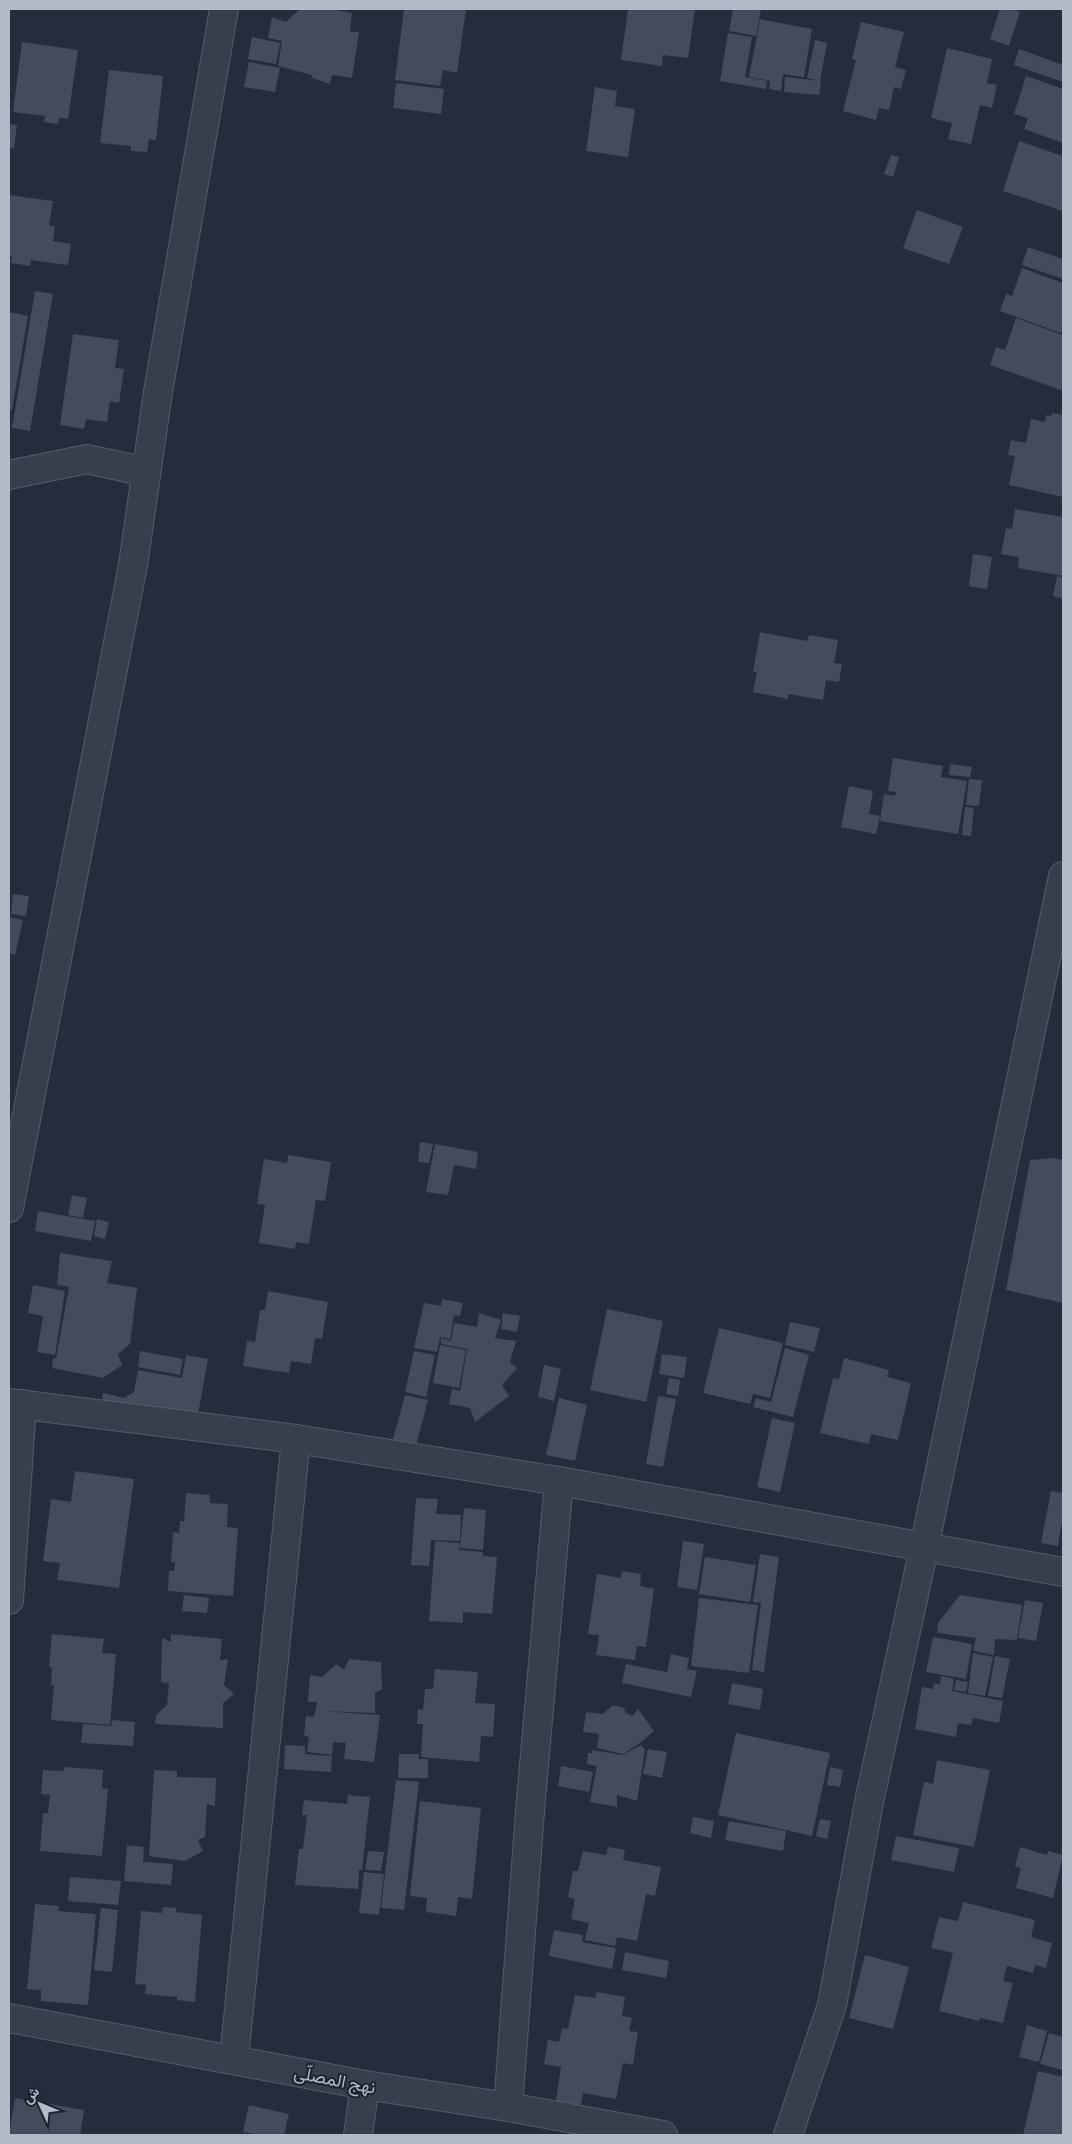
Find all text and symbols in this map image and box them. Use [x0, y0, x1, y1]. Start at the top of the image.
street label: نهج المصلّى [292, 2059, 378, 2100]
north arrow [15, 2079, 65, 2129]
text: ش [18, 2082, 43, 2107]

